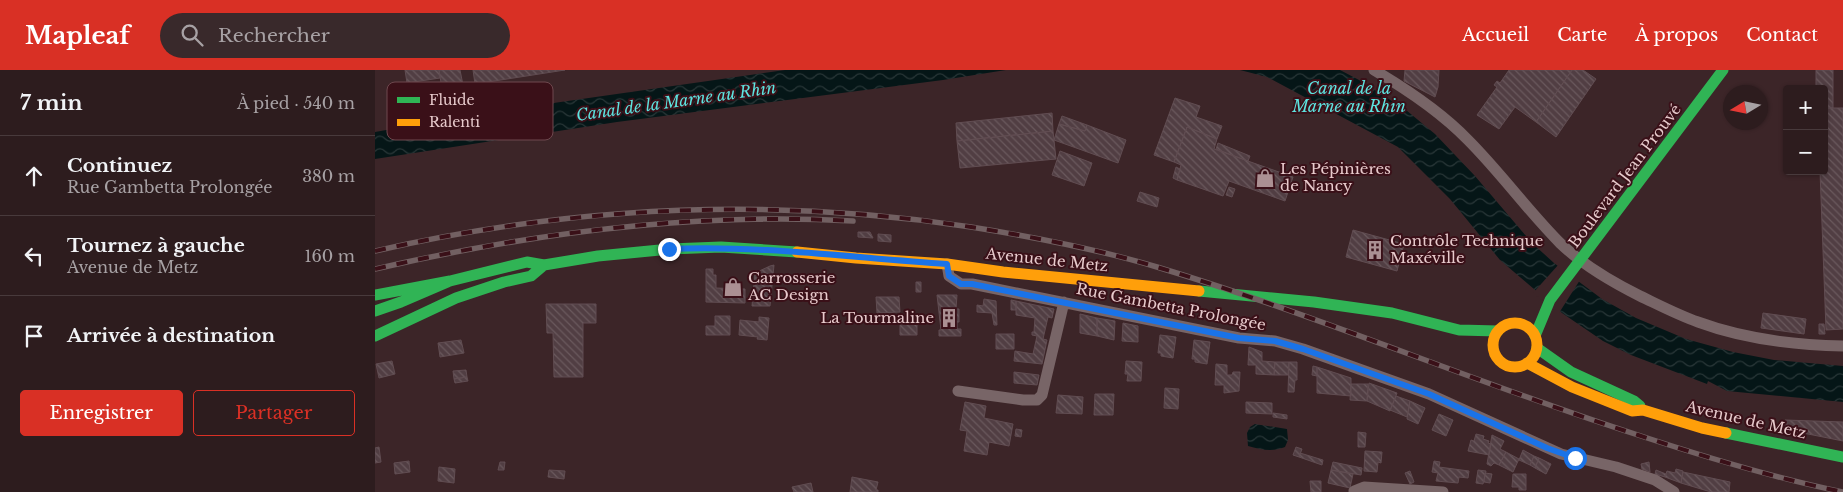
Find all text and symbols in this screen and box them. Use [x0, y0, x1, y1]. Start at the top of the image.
search box [160, 13, 510, 58]
text: Mapleaf [25, 21, 130, 50]
icon: search [178, 21, 206, 49]
text: Rechercher [218, 24, 330, 47]
text: Accueil [1462, 24, 1529, 46]
text: Carte [1557, 24, 1607, 46]
text: À propos [1635, 24, 1718, 46]
text: Contact [1746, 24, 1818, 46]
water label: Canal de la Marne au Rhin [575, 77, 777, 125]
water label: Canal de la Marne au Rhin [1291, 78, 1406, 116]
legend [387, 82, 553, 140]
north arrow [1723, 85, 1768, 130]
map controls [1783, 85, 1828, 175]
button: + [1783, 85, 1828, 130]
text: 7 min [20, 90, 83, 116]
text: Fluide [429, 91, 475, 109]
text: À pied · 540 m [237, 93, 355, 113]
street label: Boulevard Jean Prouvé [1564, 100, 1685, 251]
text: Ralenti [429, 113, 480, 131]
button: − [1783, 130, 1828, 175]
text: Continuez [67, 154, 172, 177]
place label: Les Pépinières de Nancy [1280, 159, 1391, 195]
icon: ahead [20, 162, 48, 190]
text: 380 m [302, 166, 355, 186]
shop icon: Les Pépinières de Nancy [1254, 167, 1276, 189]
text: Rue Gambetta Prolongée [67, 177, 273, 197]
place label: Contrôle Technique Maxéville [1390, 231, 1543, 267]
text: Tournez à gauche [67, 234, 245, 257]
route end [658, 238, 681, 261]
building icon: Contrôle Technique Maxéville [1364, 239, 1386, 261]
icon: left [20, 242, 48, 270]
street label: Avenue de Metz [984, 244, 1109, 275]
text: 160 m [304, 246, 355, 266]
text: Avenue de Metz [67, 257, 198, 277]
place label: Carrosserie AC Design [747, 268, 835, 304]
shop icon: Carrosserie AC Design [722, 276, 744, 298]
street label: Rue Gambetta Prolongée [1075, 279, 1267, 334]
building icon: La Tourmaline [938, 307, 960, 329]
place label: La Tourmaline [820, 308, 934, 327]
icon: arrive [20, 322, 48, 350]
text: Arrivée à destination [67, 324, 275, 347]
button: Enregistrer [20, 390, 183, 436]
button: Partager [193, 390, 355, 436]
street label: Avenue de Metz [1683, 396, 1808, 443]
route start [1564, 447, 1587, 470]

